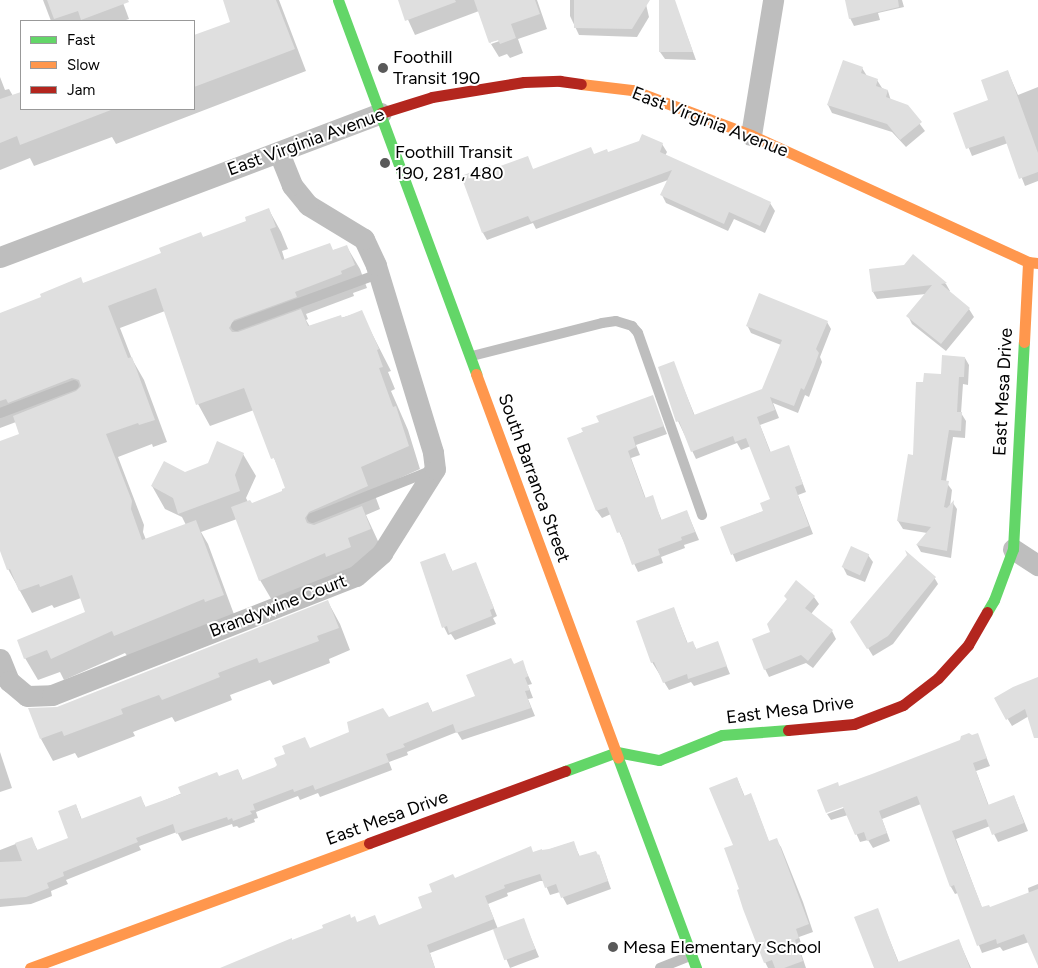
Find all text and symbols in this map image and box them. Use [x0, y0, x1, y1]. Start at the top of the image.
legend [20, 20, 195, 110]
text: Fast [67, 31, 95, 49]
place label: Foothill Transit 190 [393, 47, 480, 90]
text: Slow [67, 56, 100, 74]
marker: Foothill Transit 190 [377, 62, 389, 74]
text: Jam [67, 81, 95, 99]
street label: East Virginia Avenue [629, 82, 791, 162]
street label: East Virginia Avenue [224, 104, 388, 180]
place label: Foothill Transit 190, 281, 480 [395, 142, 513, 184]
marker: Foothill Transit 190, 281, 480 [379, 157, 391, 169]
street label: East Mesa Drive [989, 327, 1017, 457]
street label: South Barranca Street [493, 391, 575, 565]
street label: Brandywine Court [206, 570, 350, 642]
street label: East Mesa Drive [725, 691, 855, 729]
street label: East Mesa Drive [323, 786, 451, 850]
place label: Mesa Elementary School [623, 936, 821, 958]
marker: Mesa Elementary School [607, 941, 619, 953]

